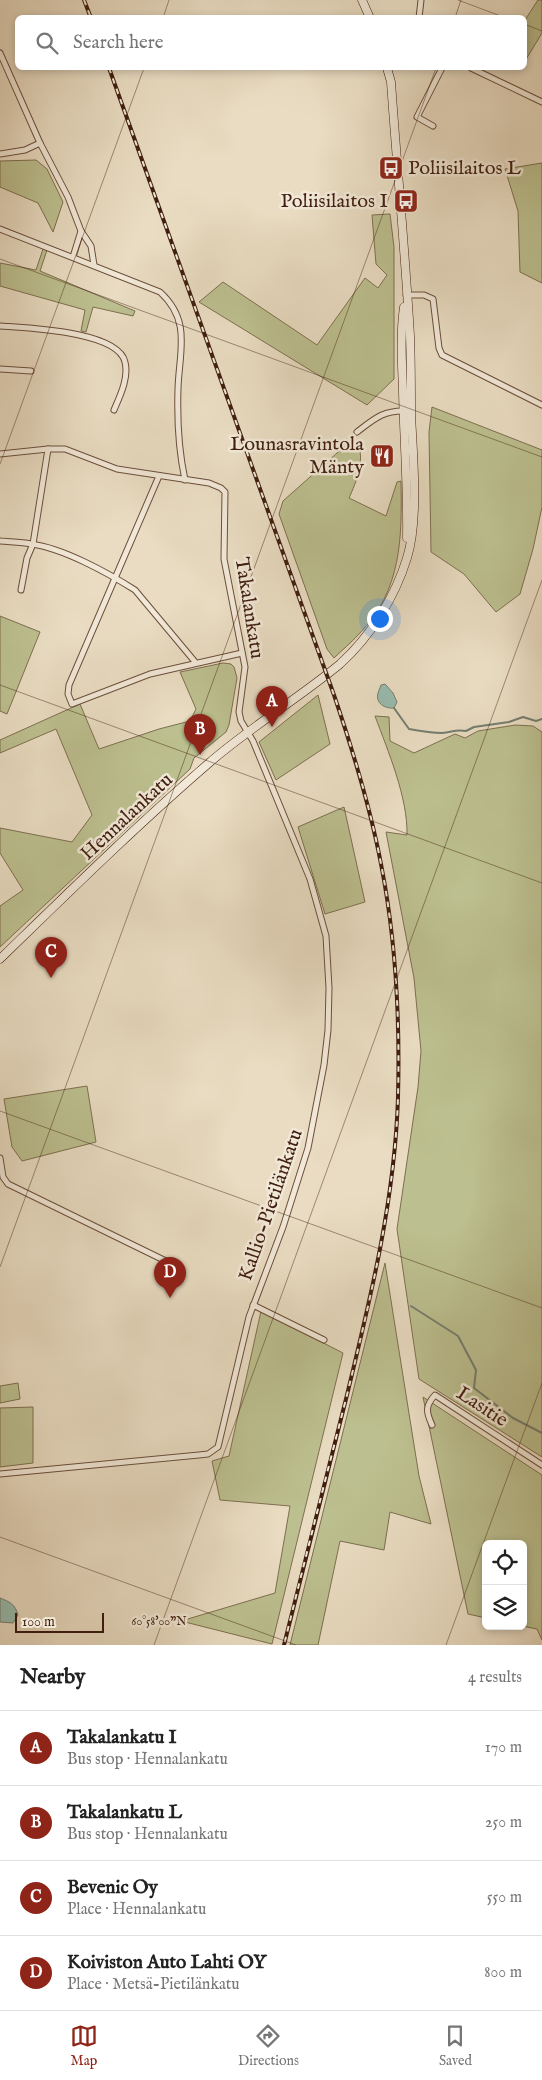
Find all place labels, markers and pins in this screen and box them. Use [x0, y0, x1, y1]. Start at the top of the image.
bus stop icon: Poliisilaitos L [378, 155, 404, 181]
place label: Poliisilaitos L [408, 156, 522, 181]
bus stop icon: Poliisilaitos I [393, 188, 419, 214]
place label: Poliisilaitos I [281, 189, 388, 214]
place label: Lounasravintola Mänty [230, 432, 364, 480]
restaurant icon: Lounasravintola Mänty [369, 443, 395, 469]
pin: A [256, 686, 288, 727]
pin: B [184, 714, 216, 755]
pin: C [35, 937, 67, 978]
pin: D [154, 1257, 186, 1298]

